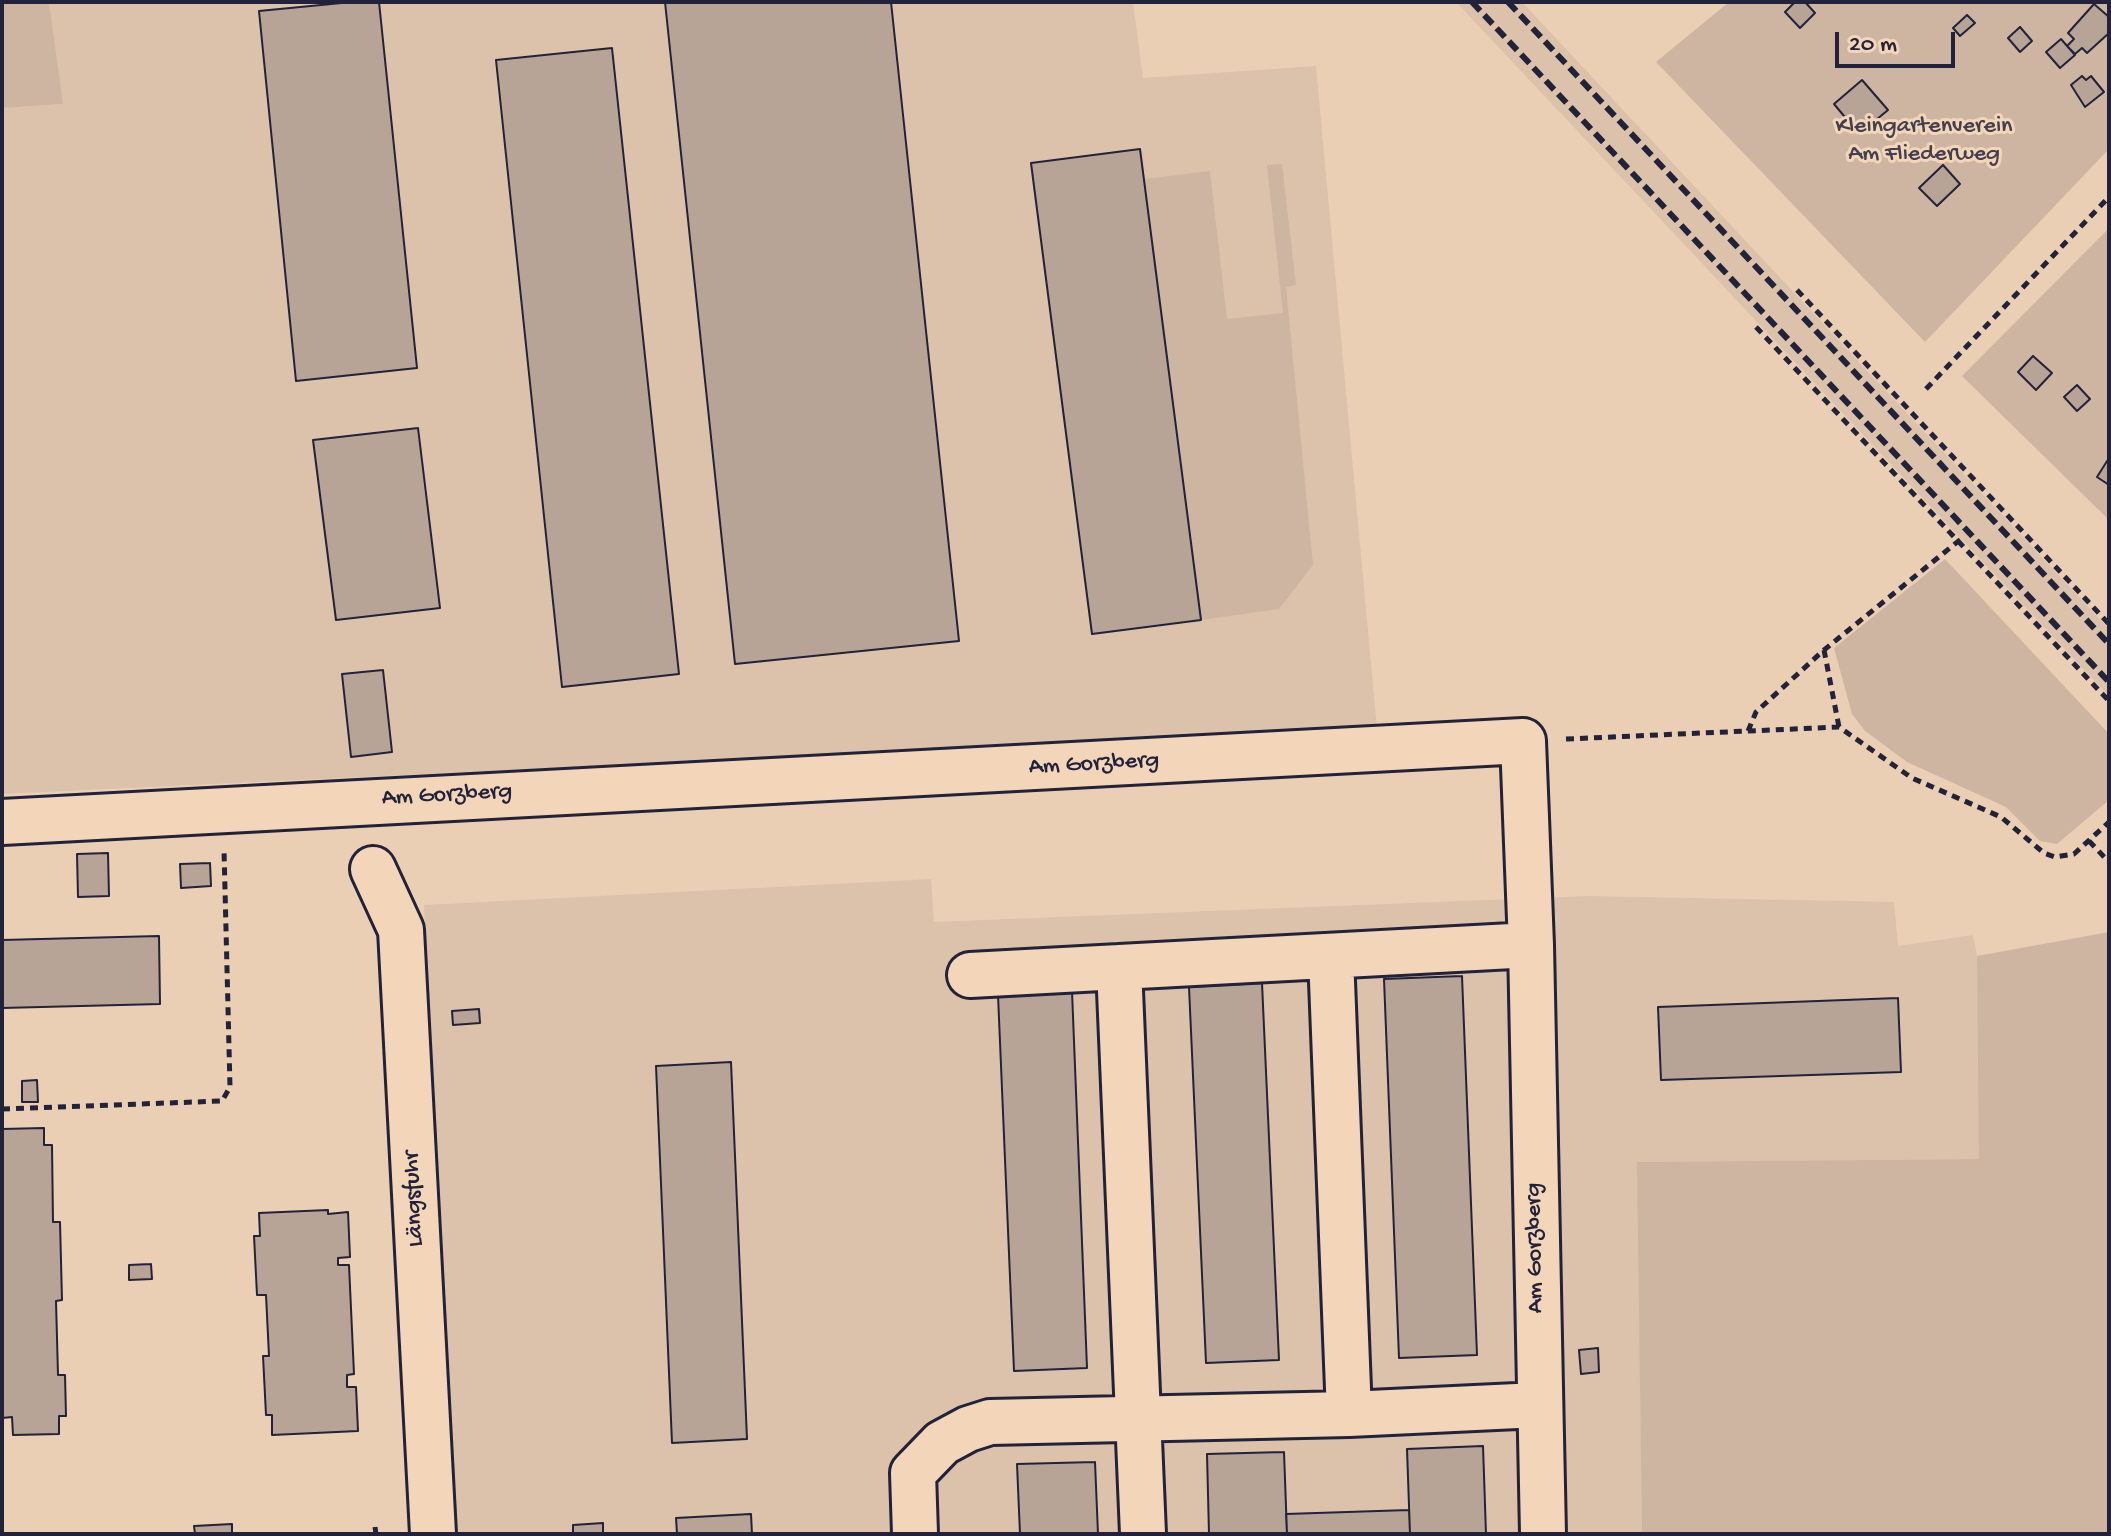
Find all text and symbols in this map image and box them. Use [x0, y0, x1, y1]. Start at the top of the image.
scale bar [1839, 16, 1959, 66]
text: 20 m [1849, 31, 1897, 60]
park label: Kleingartenverein Am Fliederweg [1835, 113, 2013, 169]
street label: Am Gorzberg [1028, 747, 1160, 783]
street label: Am Gorzberg [381, 778, 513, 814]
street label: Längsfuhr [398, 1150, 432, 1248]
street label: Am Gorzberg [1520, 1182, 1552, 1314]

